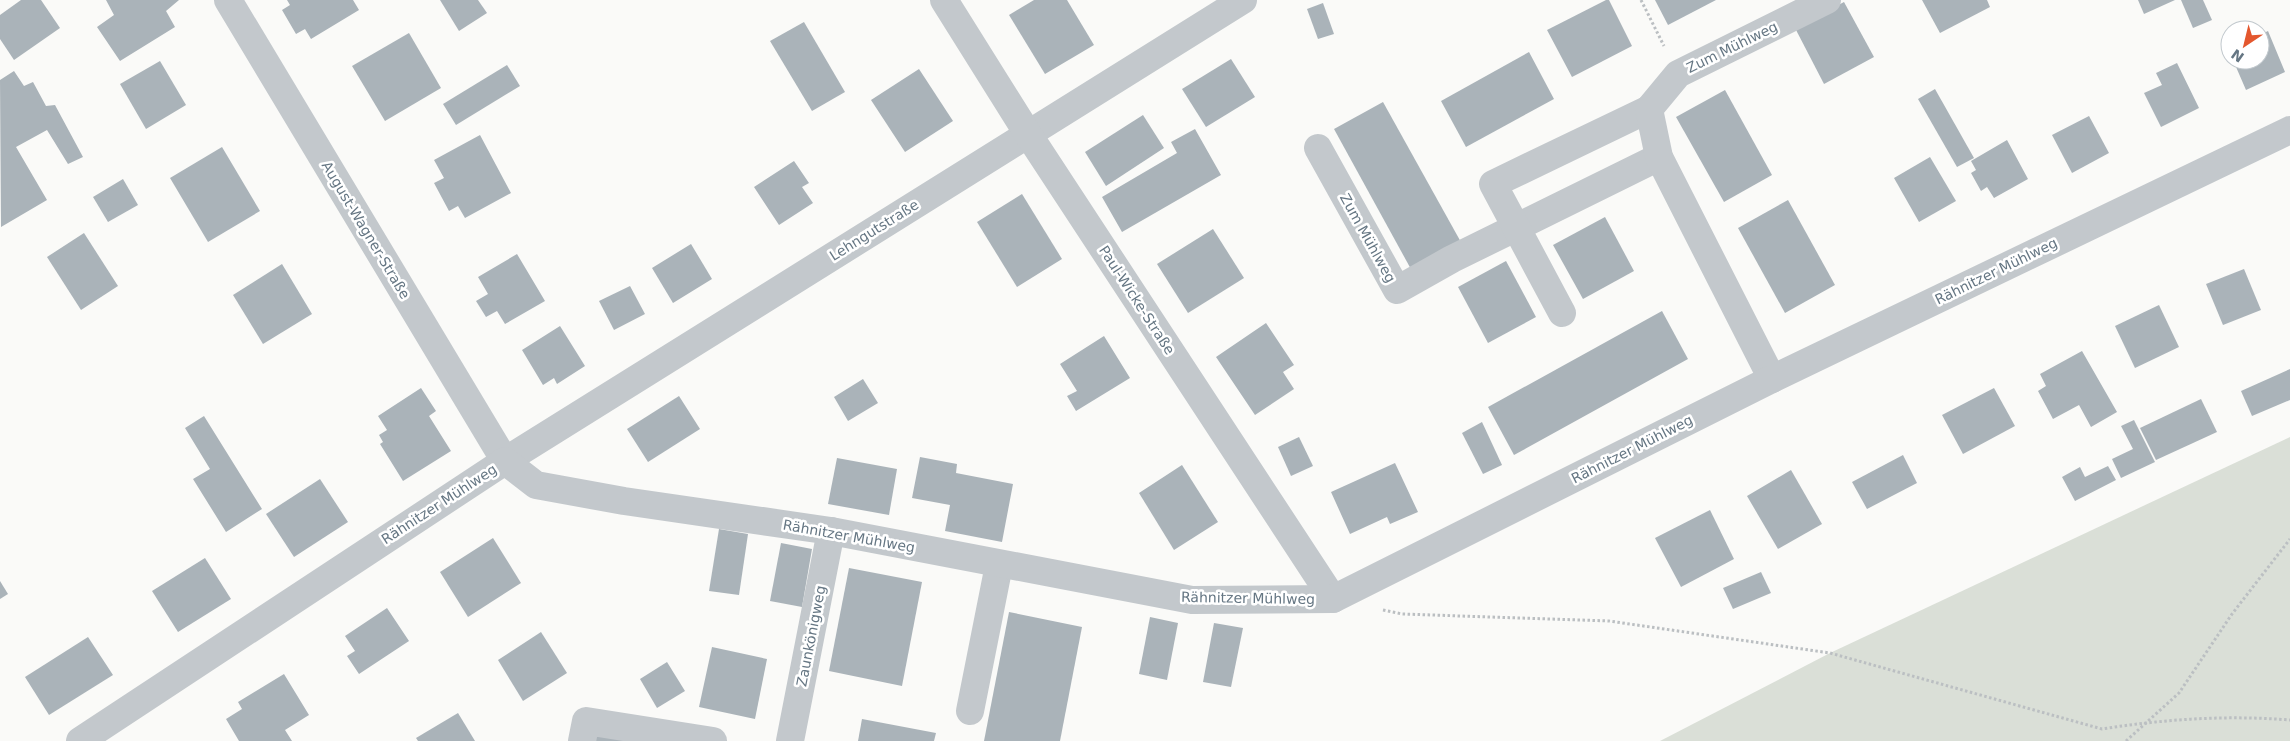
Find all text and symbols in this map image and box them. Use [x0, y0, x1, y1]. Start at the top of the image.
street label: Zum Mühlweg [1684, 18, 1780, 76]
north arrow [2220, 20, 2270, 70]
text: N [2228, 46, 2247, 66]
street label: August-Wagner-Straße [319, 158, 413, 302]
street label: Zum Mühlweg [1337, 191, 1399, 285]
street label: Lehngutstraße [827, 196, 921, 264]
street label: Rähnitzer Mühlweg [1932, 234, 2060, 308]
street label: Paul-Wicke-Straße [1096, 243, 1178, 357]
street label: Rähnitzer Mühlweg [1569, 411, 1695, 487]
street label: Rähnitzer Mühlweg [378, 461, 500, 547]
street label: Rähnitzer Mühlweg [782, 516, 916, 556]
street label: Zaunkönigweg [793, 584, 829, 688]
street label: Rähnitzer Mühlweg [1181, 589, 1315, 607]

